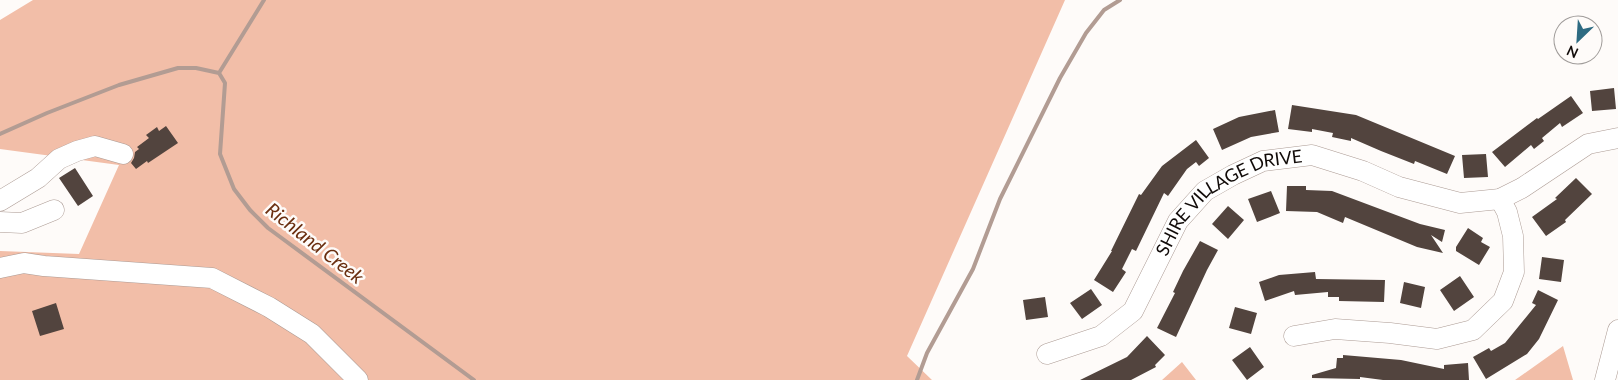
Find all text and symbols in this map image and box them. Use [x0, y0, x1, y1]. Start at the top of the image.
north arrow [1553, 15, 1603, 65]
text: N [1564, 42, 1581, 62]
street label: SHIRE VILLAGE DRIVE [1151, 144, 1303, 259]
water label: Richland Creek [262, 197, 370, 288]

